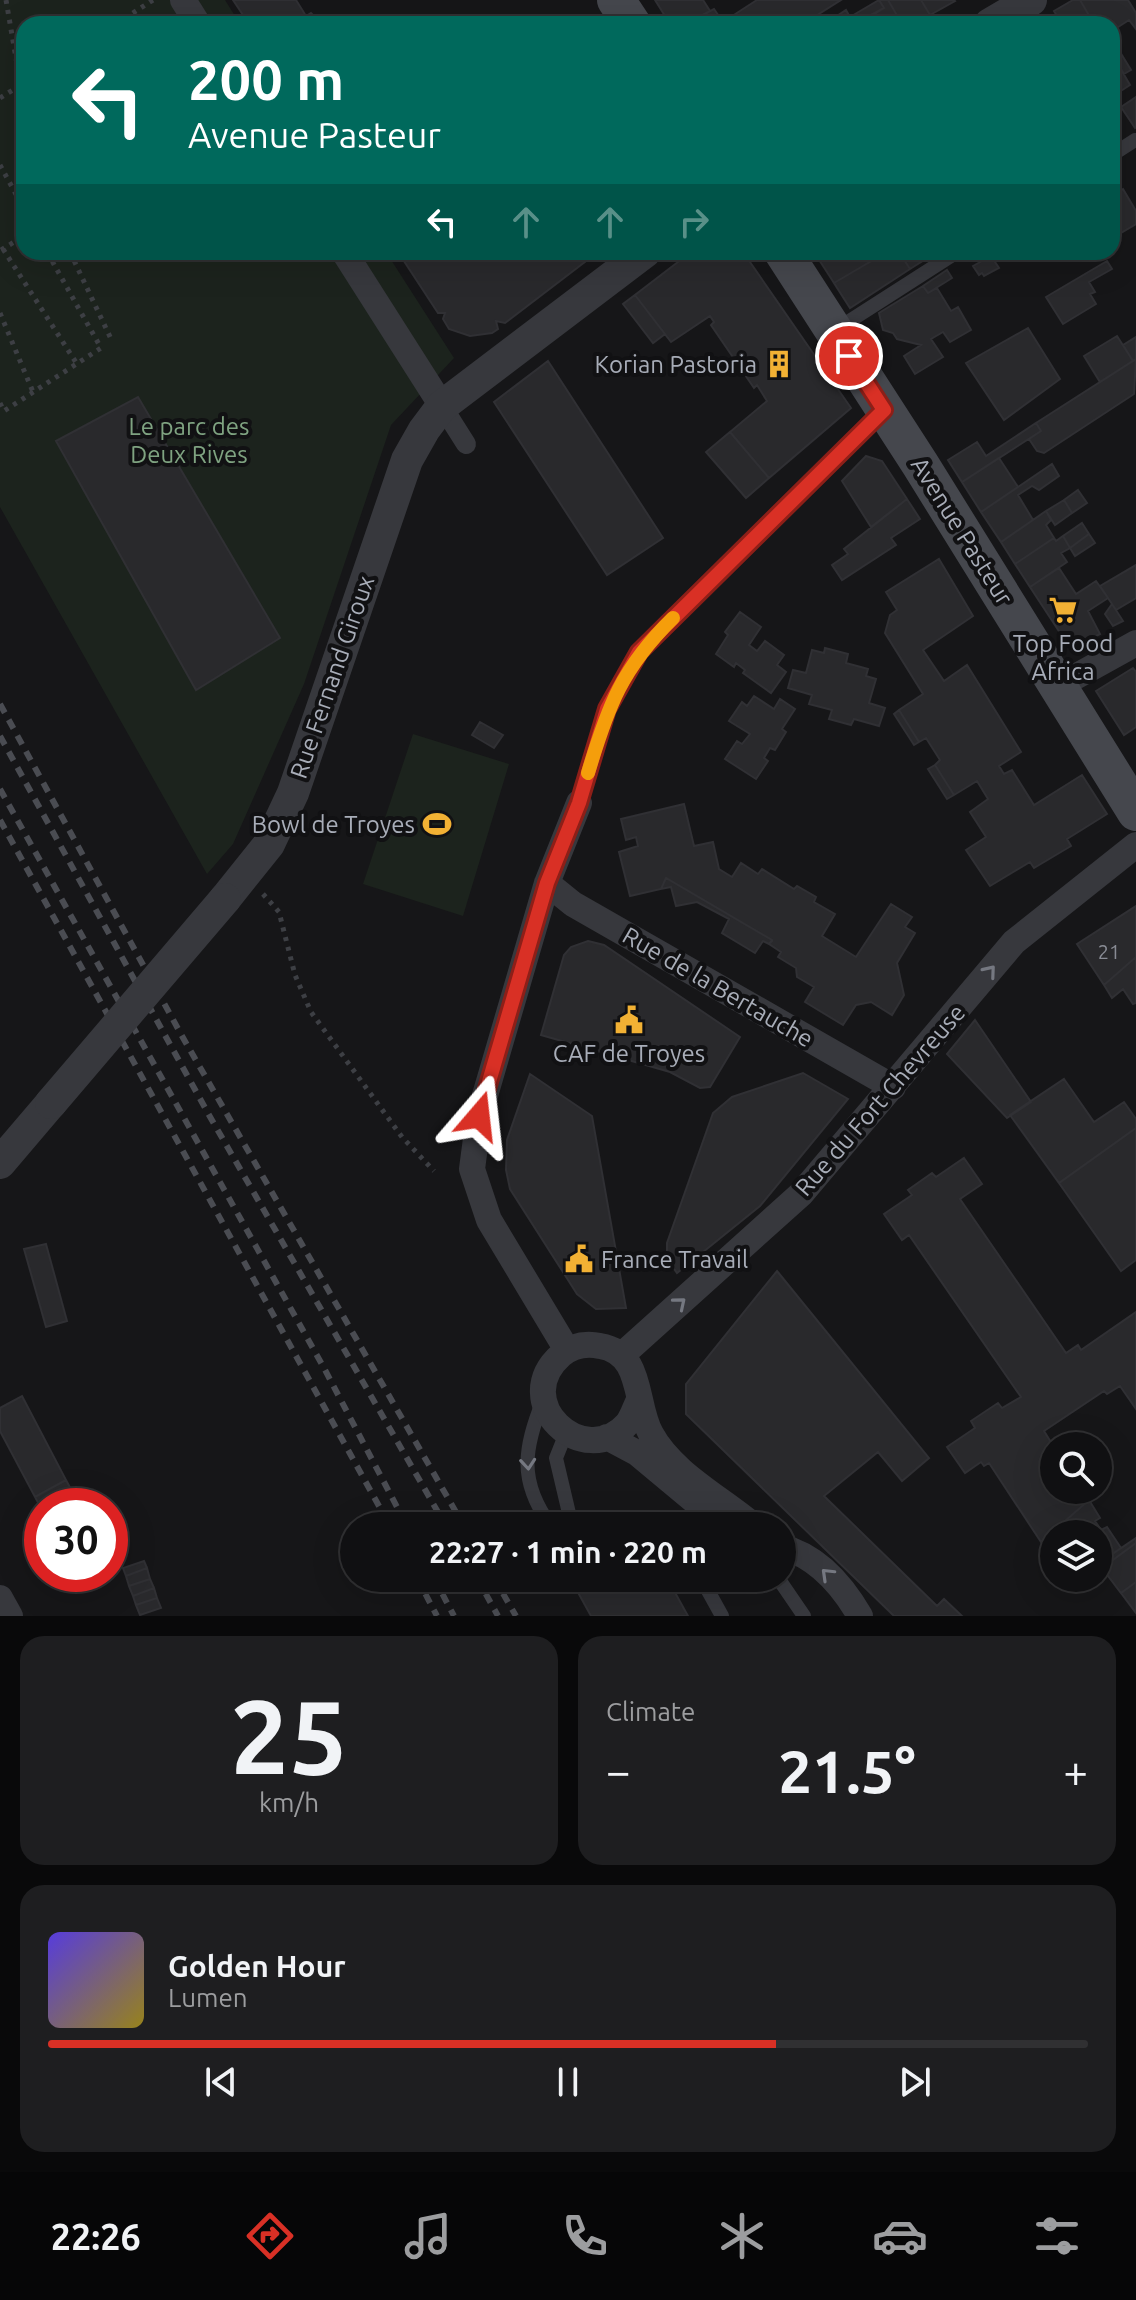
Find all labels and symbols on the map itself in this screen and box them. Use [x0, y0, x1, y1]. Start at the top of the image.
pin [815, 322, 883, 390]
building icon: Korian Pastoria [764, 349, 794, 379]
place label: Korian Pastoria [595, 351, 757, 378]
park label: Le parc des Deux Rives [129, 413, 249, 468]
street label: Avenue Pasteur [906, 452, 1018, 610]
street label: Rue Fernand Giroux [285, 572, 379, 782]
supermarket icon: Top Food Africa [1048, 595, 1078, 625]
place label: Top Food Africa [1013, 630, 1113, 685]
sports icon: Bowl de Troyes [422, 809, 452, 839]
place label: Bowl de Troyes [252, 811, 415, 838]
street label: Rue de la Bertauche [618, 921, 818, 1053]
house number: 21 [1098, 940, 1120, 963]
one-way arrow [980, 965, 995, 980]
street label: Rue du Fort Chevreuse [790, 999, 970, 1201]
public building icon: CAF de Troyes [614, 1005, 644, 1035]
place label: CAF de Troyes [553, 1040, 705, 1067]
position arrow [437, 1074, 521, 1158]
public building icon: France Travail [564, 1244, 594, 1274]
place label: France Travail [601, 1246, 748, 1273]
one-way arrow [670, 1298, 685, 1313]
one-way arrow [519, 1458, 536, 1471]
speed limit sign: 30 [24, 1488, 128, 1592]
one-way arrow [822, 1569, 836, 1583]

